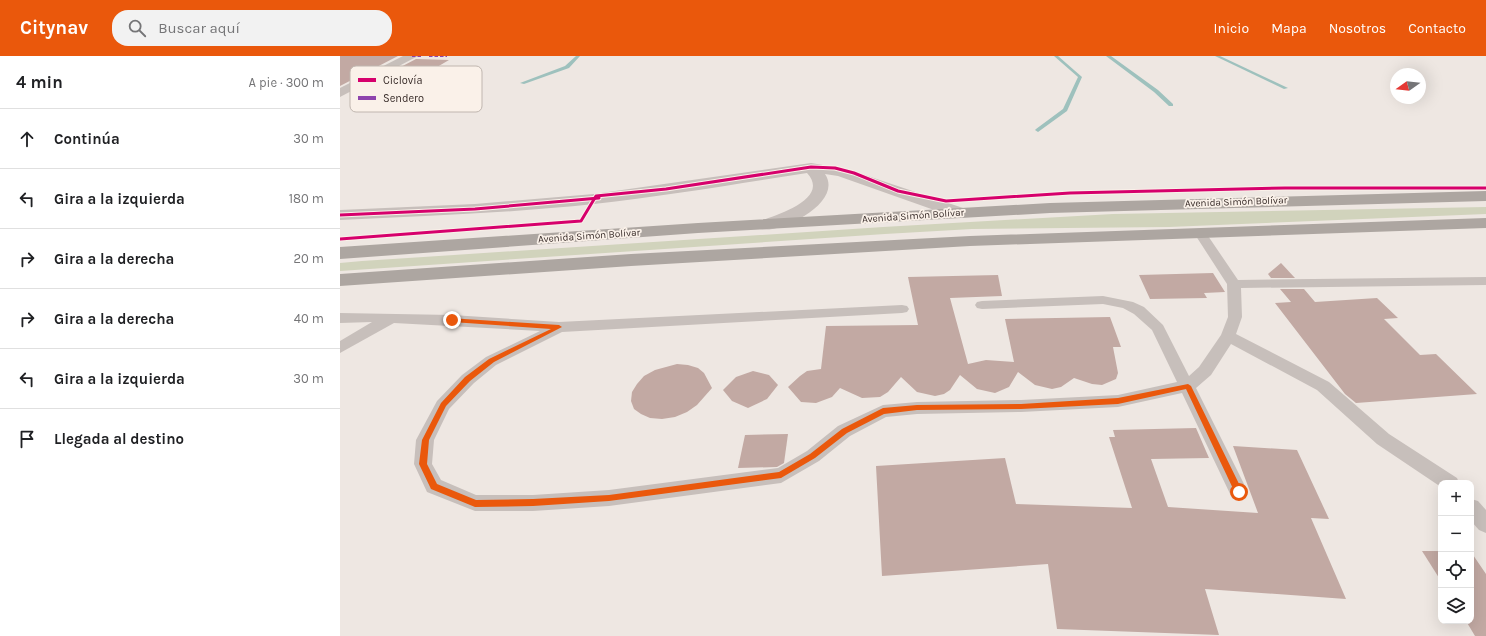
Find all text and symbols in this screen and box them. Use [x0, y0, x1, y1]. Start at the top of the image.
search box [112, 10, 392, 46]
text: Citynav [20, 17, 88, 39]
icon: search [126, 17, 148, 39]
text: Buscar aquí [158, 19, 240, 37]
text: Inicio [1214, 20, 1249, 37]
text: Mapa [1271, 20, 1307, 37]
text: Nosotros [1329, 20, 1386, 37]
text: Contacto [1408, 20, 1466, 37]
legend [350, 66, 482, 112]
north arrow [1390, 68, 1426, 104]
text: 4 min [16, 72, 63, 92]
text: Ciclovía [383, 74, 423, 87]
text: A pie · 300 m [248, 75, 324, 90]
text: Sendero [383, 92, 424, 105]
icon: ahead [16, 128, 38, 150]
text: Continúa [54, 130, 120, 148]
text: 30 m [293, 131, 324, 146]
icon: left [16, 188, 38, 210]
text: Gira a la izquierda [54, 190, 185, 208]
text: 180 m [289, 191, 324, 206]
street label: Avenida Simón Bolívar [1185, 194, 1288, 210]
street label: Avenida Simón Bolívar [862, 206, 965, 226]
street label: Avenida Simón Bolívar [538, 226, 641, 246]
icon: right [16, 248, 38, 270]
text: Gira a la derecha [54, 250, 174, 268]
text: 20 m [294, 251, 324, 266]
icon: right [16, 308, 38, 330]
text: Gira a la derecha [54, 310, 174, 328]
text: 40 m [294, 311, 324, 326]
route end [443, 311, 461, 329]
icon: left [16, 368, 38, 390]
text: Gira a la izquierda [54, 370, 185, 388]
text: 30 m [293, 371, 324, 386]
icon: arrive [16, 428, 38, 450]
text: Llegada al destino [54, 430, 184, 448]
map controls [1438, 480, 1474, 624]
button: + [1438, 480, 1474, 516]
route start [1230, 483, 1248, 501]
button: − [1438, 516, 1474, 552]
button: locate [1438, 552, 1474, 588]
button: layers [1438, 588, 1474, 624]

